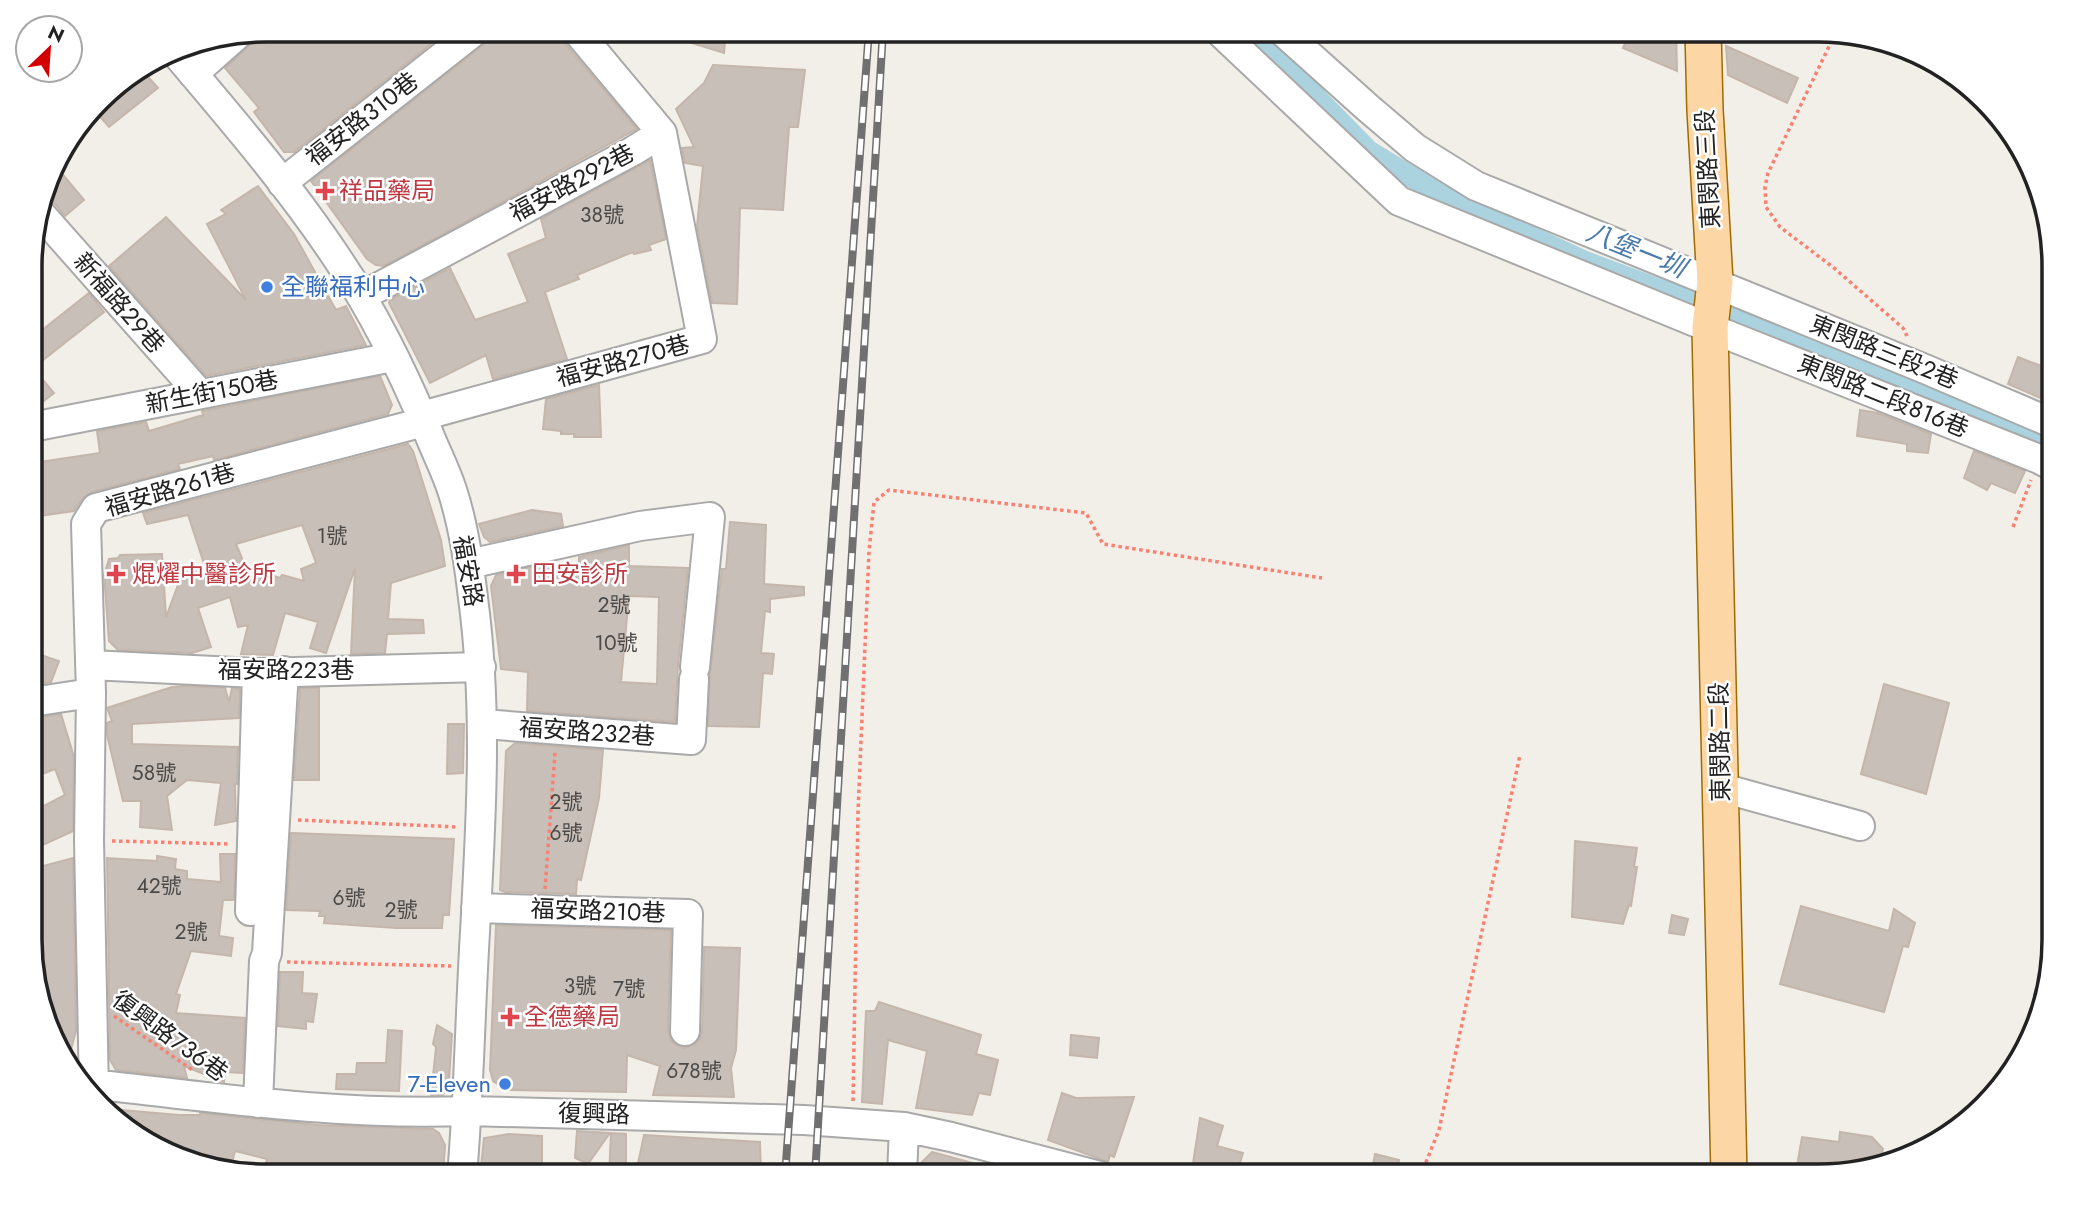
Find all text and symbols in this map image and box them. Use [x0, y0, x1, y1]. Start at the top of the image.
north arrow [14, 14, 84, 84]
text: N [43, 19, 69, 49]
street label: 福安路310巷 [298, 63, 425, 174]
street label: 東閔路三段 [1687, 108, 1728, 230]
street label: 福安路292巷 [503, 135, 641, 230]
place label: 祥品藥局 [339, 173, 435, 208]
marker: 祥品藥局 [317, 183, 333, 199]
house number: 38號 [580, 200, 624, 230]
water label: 八堡一圳 [1581, 213, 1695, 289]
street label: 新福路29巷 [66, 245, 173, 361]
place label: 全聯福利中心 [281, 269, 425, 304]
marker: 全聯福利中心 [259, 279, 275, 295]
street label: 東閔路三段2巷 [1805, 306, 1964, 397]
street label: 福安路270巷 [552, 326, 693, 395]
street label: 東閔路二段816巷 [1792, 345, 1974, 446]
street label: 新生街150巷 [142, 361, 281, 422]
street label: 福安路261巷 [100, 454, 239, 525]
house number: 1號 [317, 521, 347, 551]
street label: 福安路 [445, 532, 492, 609]
place label: 焜燿中醫診所 [132, 556, 276, 591]
place label: 田安診所 [532, 556, 628, 591]
marker: 焜燿中醫診所 [106, 564, 126, 584]
marker: 田安診所 [506, 564, 526, 584]
house number: 2號 [598, 590, 630, 620]
house number: 10號 [594, 628, 638, 658]
street label: 福安路223巷 [218, 652, 354, 687]
street label: 東閔路二段 [1701, 682, 1738, 802]
street label: 福安路232巷 [518, 709, 656, 754]
house number: 58號 [132, 758, 176, 788]
house number: 2號 [550, 787, 582, 817]
house number: 6號 [549, 818, 583, 848]
house number: 42號 [136, 871, 182, 901]
house number: 6號 [332, 883, 366, 913]
street label: 福安路210巷 [530, 891, 666, 930]
house number: 2號 [385, 895, 417, 925]
house number: 2號 [175, 917, 207, 947]
house number: 3號 [564, 971, 596, 1001]
house number: 7號 [613, 974, 645, 1004]
street label: 復興路736巷 [105, 982, 235, 1090]
place label: 全德藥局 [524, 999, 620, 1034]
marker: 全德藥局 [502, 1009, 518, 1025]
house number: 678號 [666, 1056, 722, 1086]
place label: 7-Eleven [407, 1066, 491, 1101]
marker: 7-Eleven [497, 1076, 513, 1092]
street label: 復興路 [558, 1095, 630, 1132]

